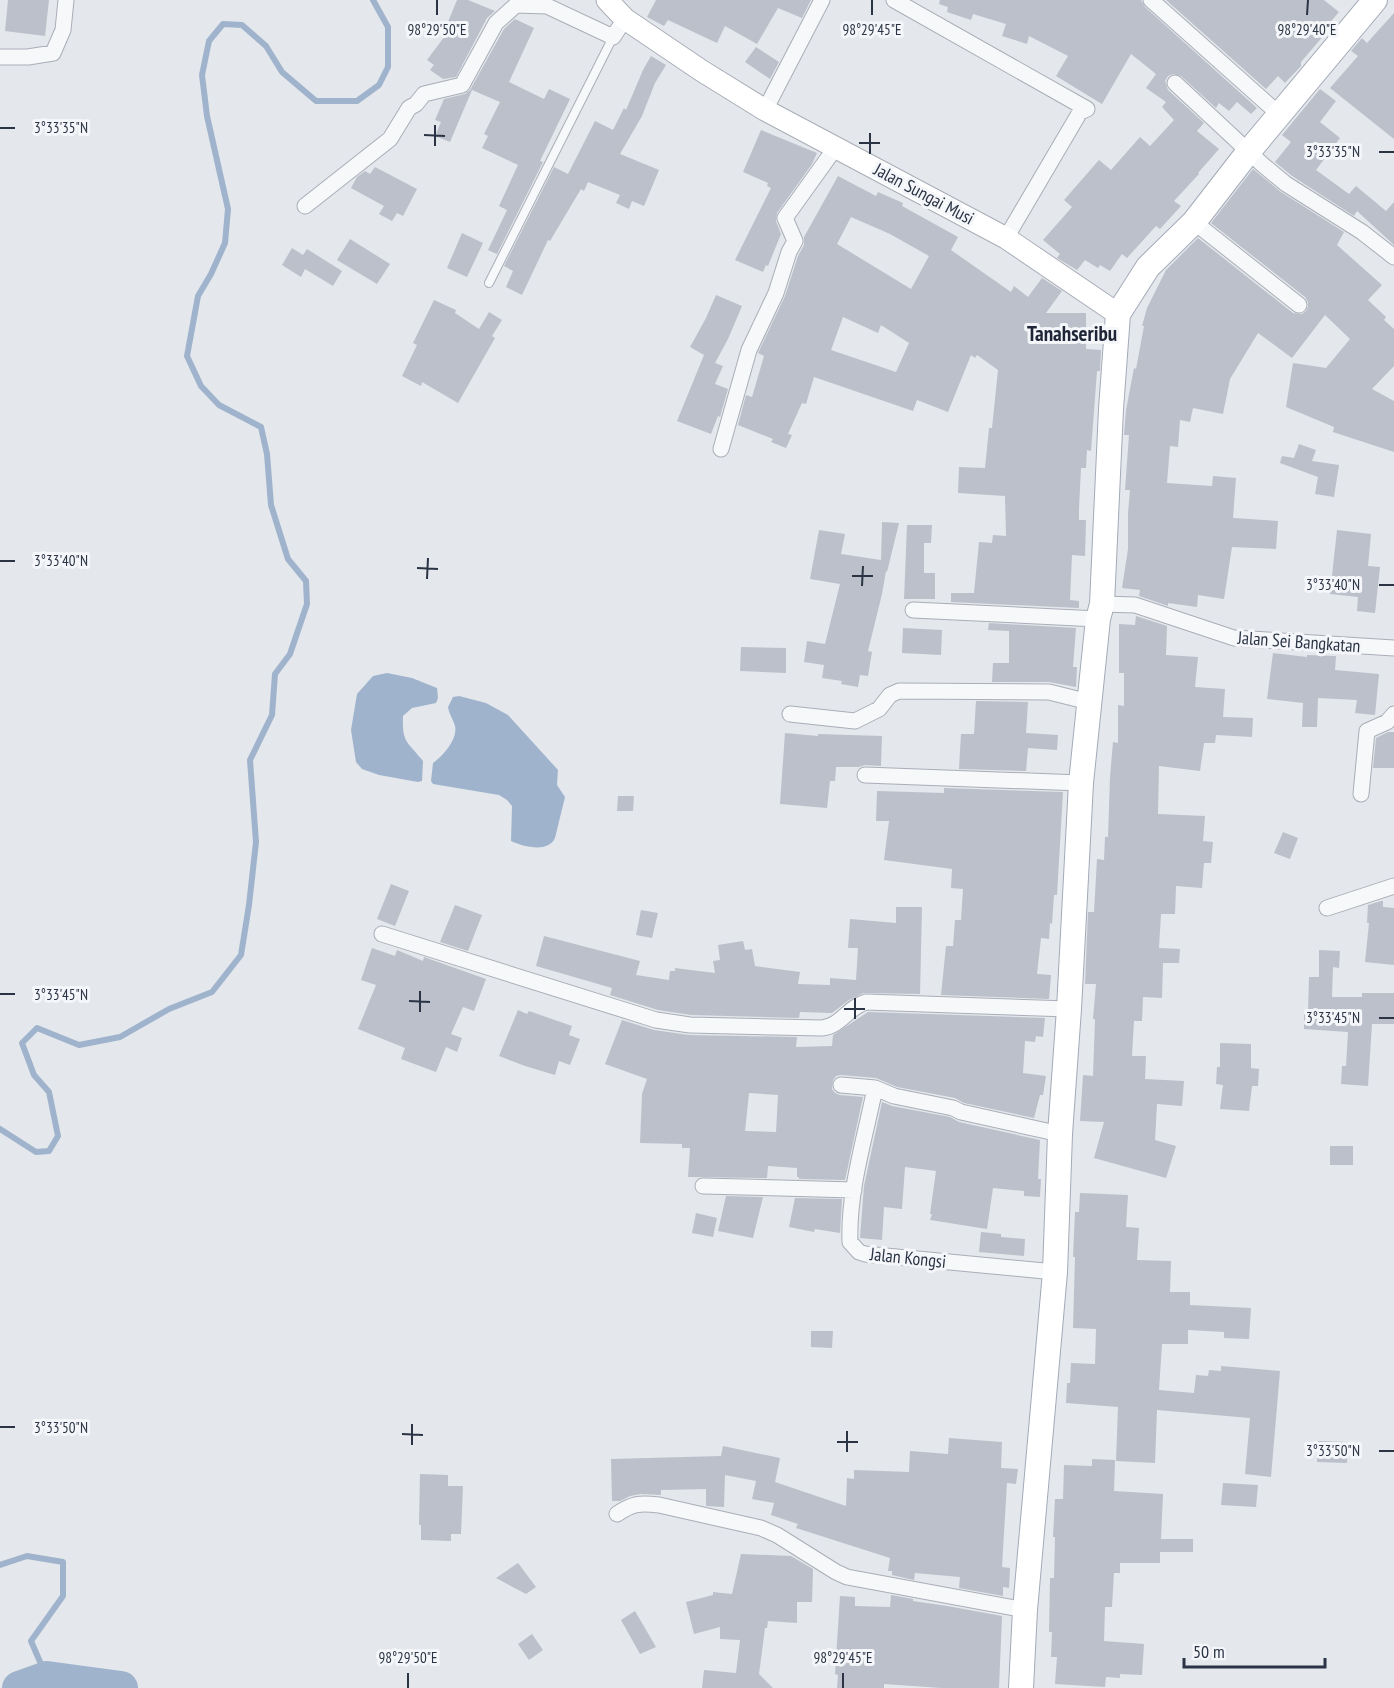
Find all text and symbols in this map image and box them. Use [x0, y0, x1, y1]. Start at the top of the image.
text: 98°29'50"E [407, 20, 467, 39]
text: 98°29'45"E [842, 20, 902, 39]
text: 98°29'40"E [1277, 20, 1337, 39]
text: 3°33'35"N [34, 118, 88, 137]
text: 3°33'35"N [1306, 142, 1360, 161]
street label: Jalan Sungai Musi [869, 157, 978, 230]
district label: Tanahseribu [1027, 320, 1117, 347]
text: 3°33'40"N [34, 551, 88, 570]
text: 3°33'40"N [1306, 575, 1360, 594]
street label: Jalan Sei Bangkatan [1236, 626, 1361, 657]
text: 3°33'45"N [34, 985, 88, 1004]
text: 3°33'45"N [1306, 1008, 1360, 1027]
street label: Jalan Kongsi [868, 1242, 947, 1273]
text: 3°33'50"N [34, 1418, 88, 1437]
text: 3°33'50"N [1306, 1441, 1360, 1460]
scale bar [1184, 1631, 1325, 1669]
text: 50 m [1193, 1640, 1225, 1663]
text: 98°29'50"E [378, 1648, 438, 1667]
text: 98°29'45"E [813, 1648, 873, 1667]

